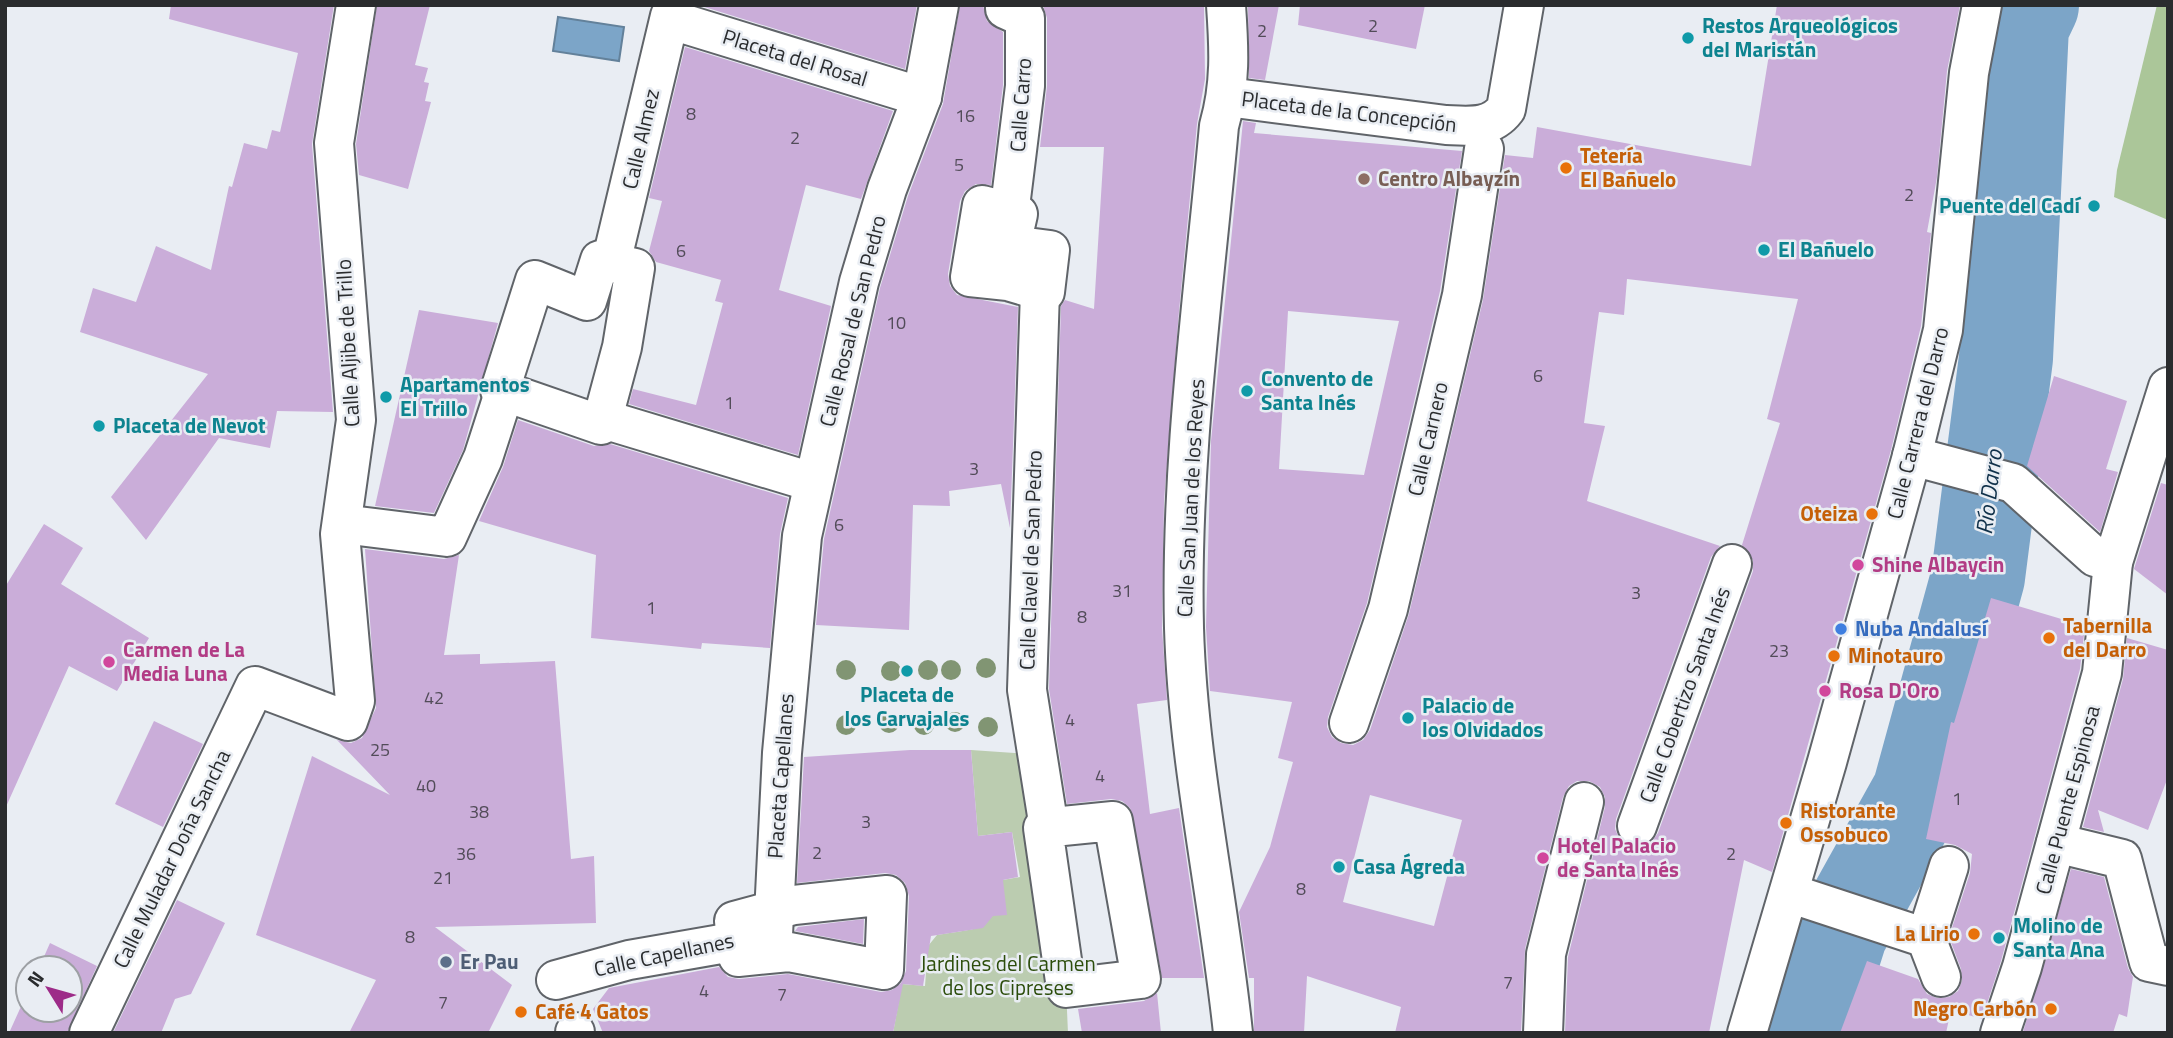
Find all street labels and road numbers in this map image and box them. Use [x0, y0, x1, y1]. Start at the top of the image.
street label: Placeta del Rosal [719, 20, 872, 94]
street label: Calle Carro [1001, 57, 1039, 153]
street label: Placeta de la Concepción [1240, 82, 1459, 140]
street label: Calle Almez [613, 85, 667, 192]
street label: Calle Rosal de San Pedro [810, 212, 894, 430]
street label: Calle Aljibe de Trillo [327, 258, 367, 428]
street label: Calle Carrera del Darro [1878, 323, 1956, 522]
street label: Calle San Juan de los Reyes [1168, 378, 1212, 618]
street label: Calle Carnero [1398, 379, 1456, 499]
street label: Calle Clavel de San Pedro [1010, 450, 1050, 670]
street label: Calle Cobertizo Santa Inés [1630, 582, 1738, 807]
street label: Placeta Capellanes [758, 692, 802, 860]
street label: Calle Puente Espinosa [2026, 701, 2108, 898]
street label: Calle Muladar Doña Sancha [104, 743, 238, 973]
street label: Calle Capellanes [591, 924, 737, 984]

